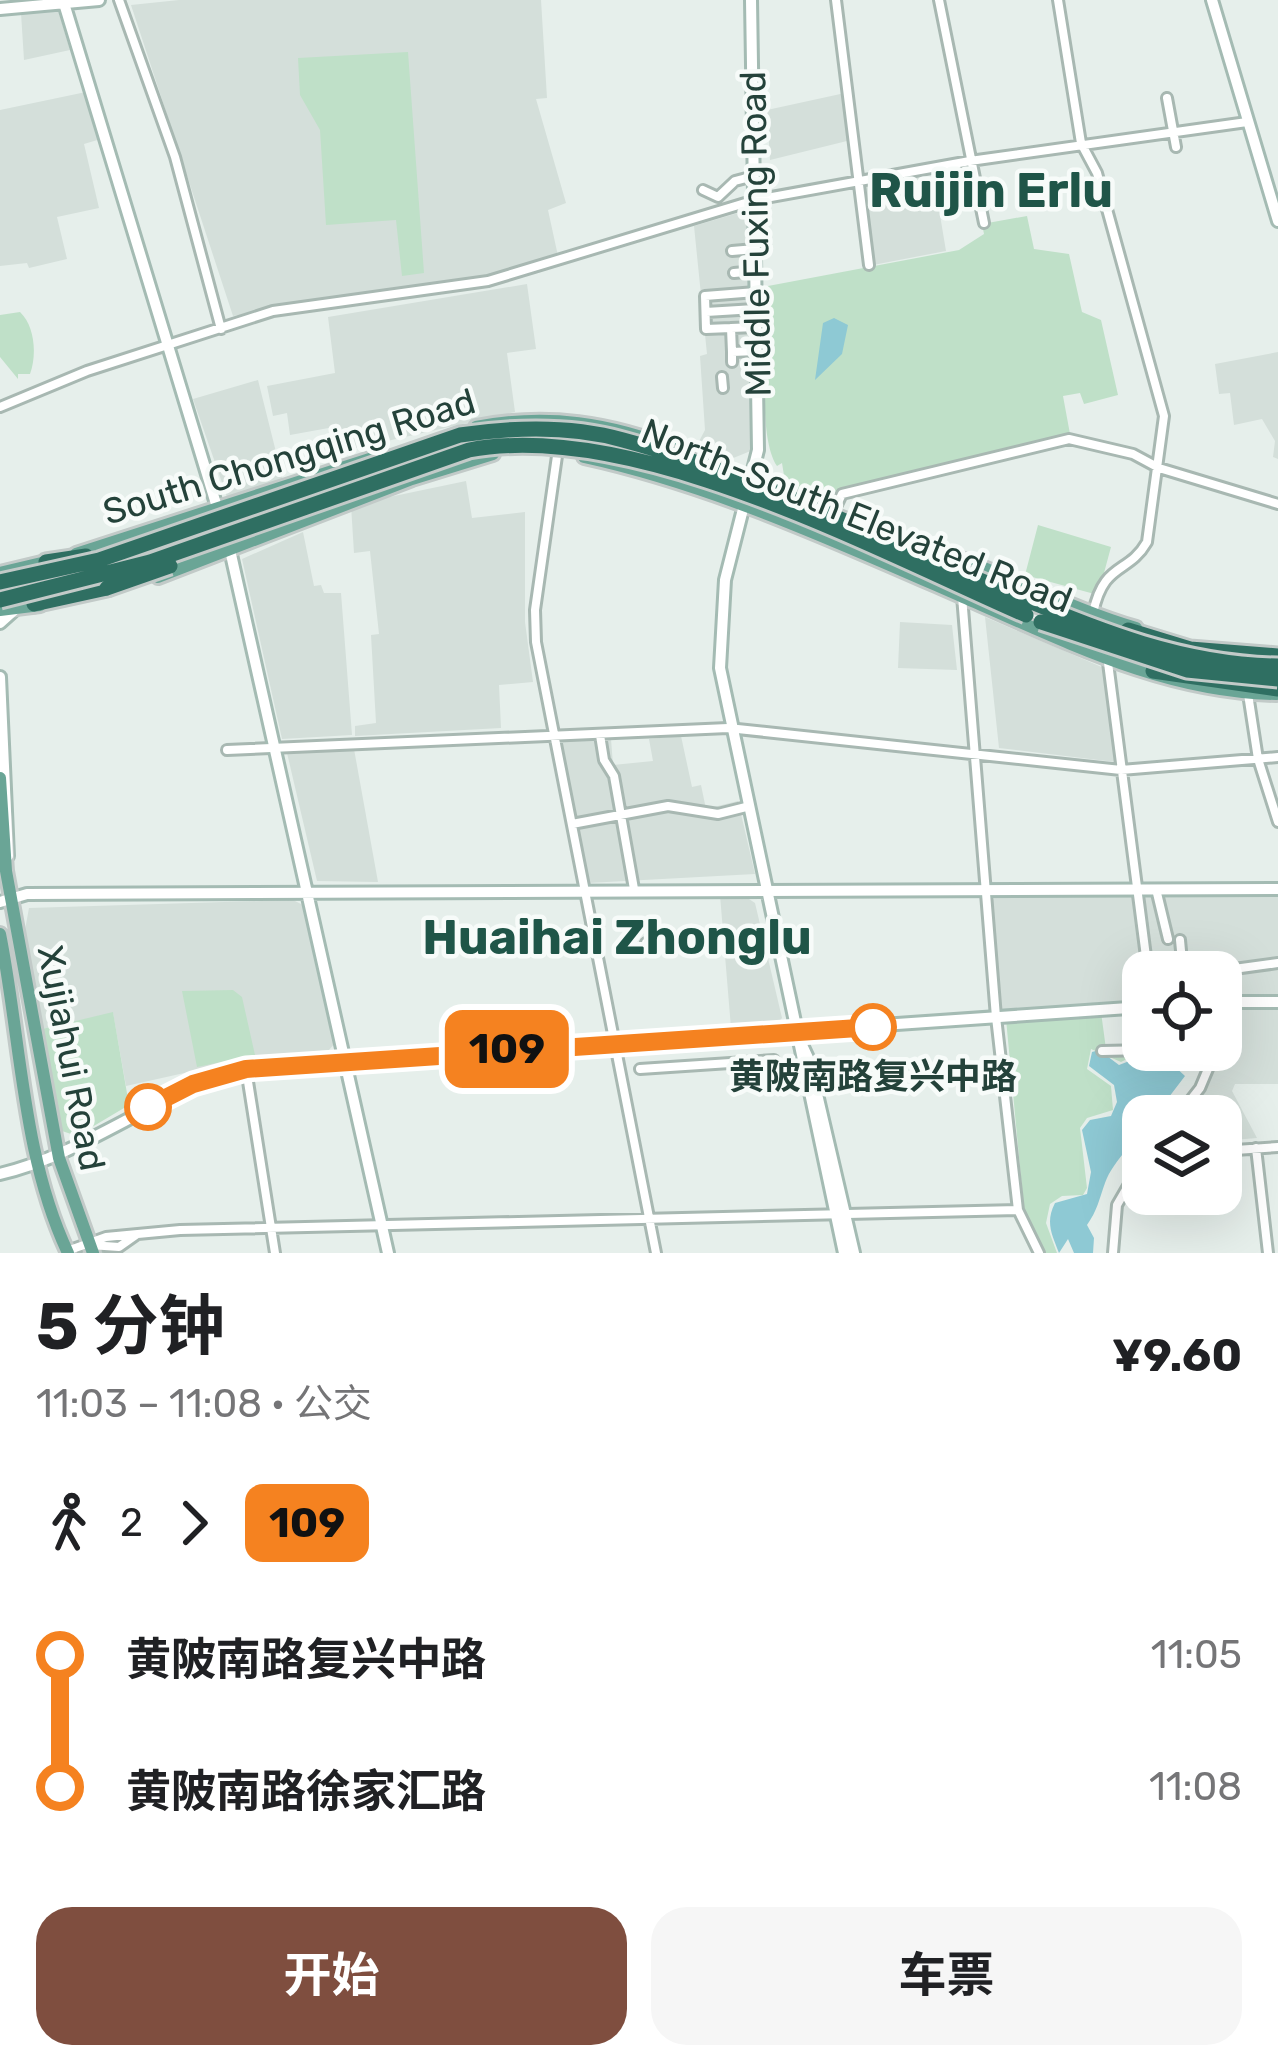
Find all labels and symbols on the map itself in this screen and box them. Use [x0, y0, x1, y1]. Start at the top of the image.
street label: Middle Fuxing Road [731, 71, 780, 397]
district label: Ruijin Erlu [869, 162, 1113, 219]
street label: South Chongqing Road [98, 379, 480, 534]
street label: North-South Elevated Road [635, 409, 1078, 622]
district label: Huaihai Zhonglu [422, 909, 812, 966]
street label: Xujiahui Road [29, 942, 114, 1174]
marker: 黄陂南路复兴中路 [851, 1005, 895, 1049]
line badge: 109 [438, 1010, 576, 1088]
place label: 黄陂南路复兴中路 [729, 1055, 1017, 1098]
unlabelled marker [126, 1085, 170, 1129]

